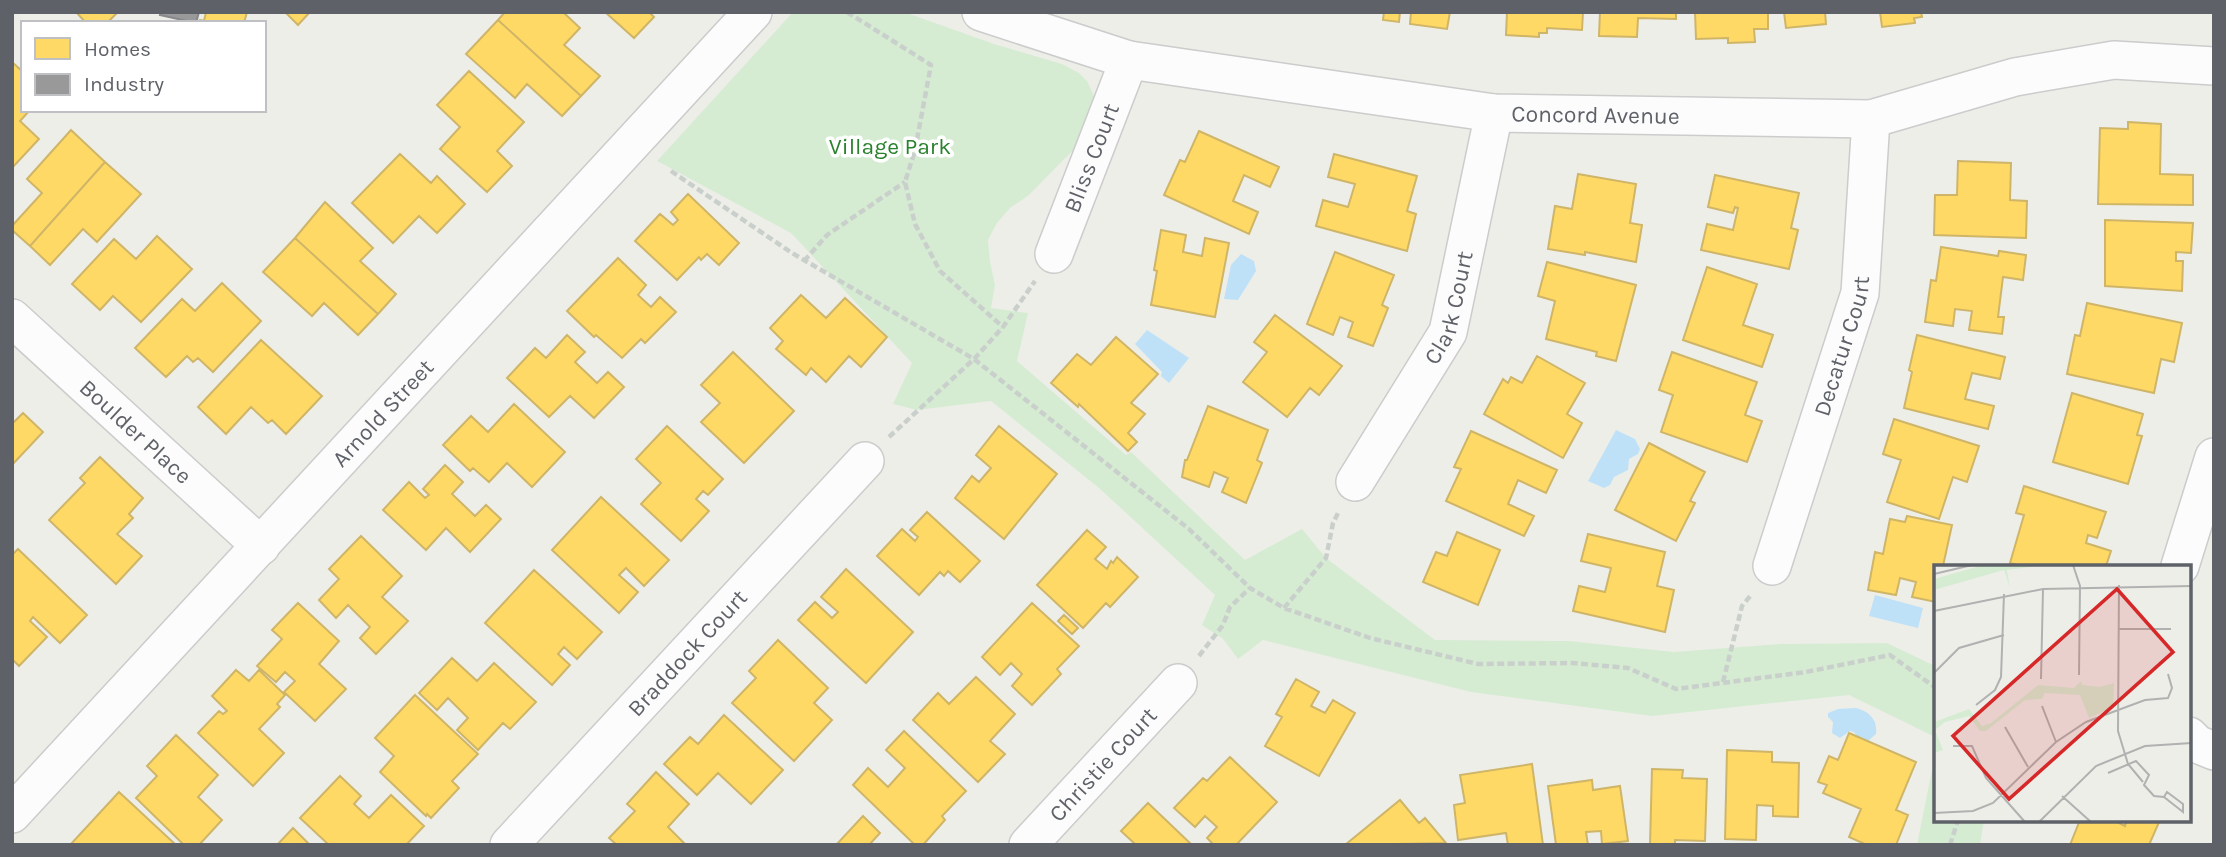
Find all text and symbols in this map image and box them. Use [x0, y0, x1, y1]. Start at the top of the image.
legend [21, 21, 266, 112]
text: Homes [84, 37, 151, 61]
text: Industry [84, 72, 164, 96]
street label: Bliss Court [1058, 99, 1125, 217]
street label: Concord Avenue [1511, 100, 1680, 130]
park label: Village Park [829, 133, 951, 160]
street label: Clark Court [1418, 248, 1479, 369]
street label: Decatur Court [1808, 275, 1875, 420]
street label: Arnold Street [327, 354, 439, 473]
street label: Boulder Place [74, 374, 197, 490]
inset map [1934, 565, 2191, 822]
street label: Braddock Court [622, 584, 753, 722]
street label: Christie Court [1044, 702, 1163, 827]

